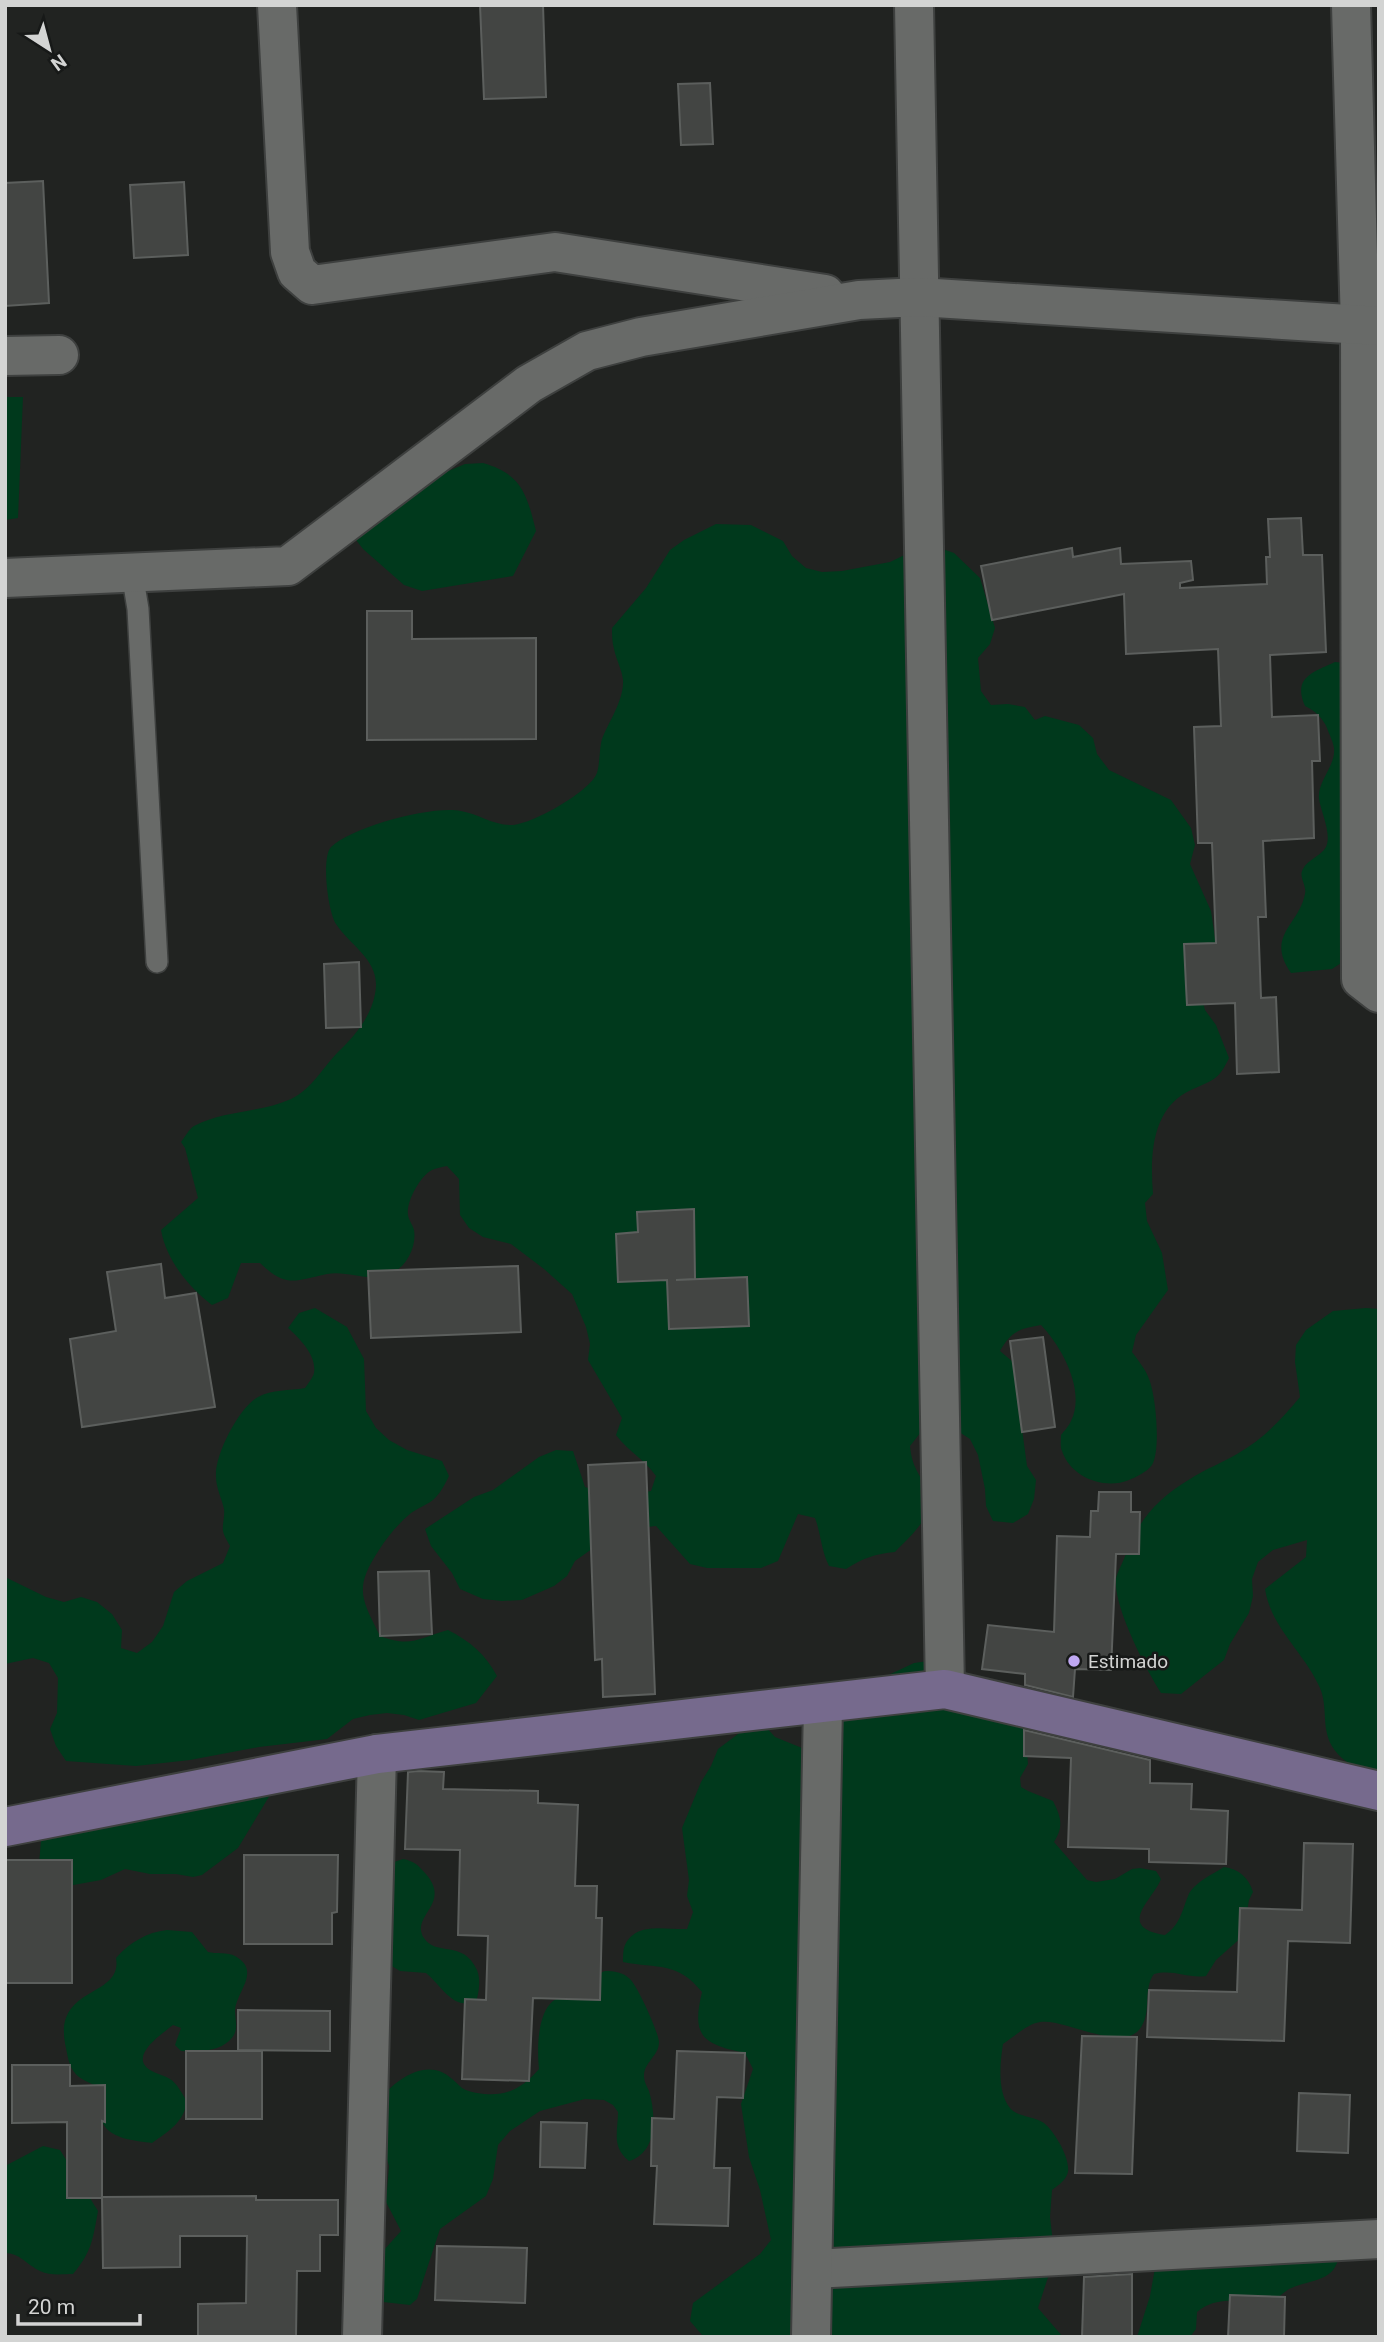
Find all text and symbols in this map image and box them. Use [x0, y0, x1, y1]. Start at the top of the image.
north arrow [14, 14, 84, 84]
text: N [47, 49, 71, 76]
place label: Estimado [1088, 1650, 1168, 1673]
marker: Estimado [1066, 1653, 1082, 1669]
scale bar [18, 2282, 140, 2326]
text: 20 m [28, 2295, 75, 2319]

